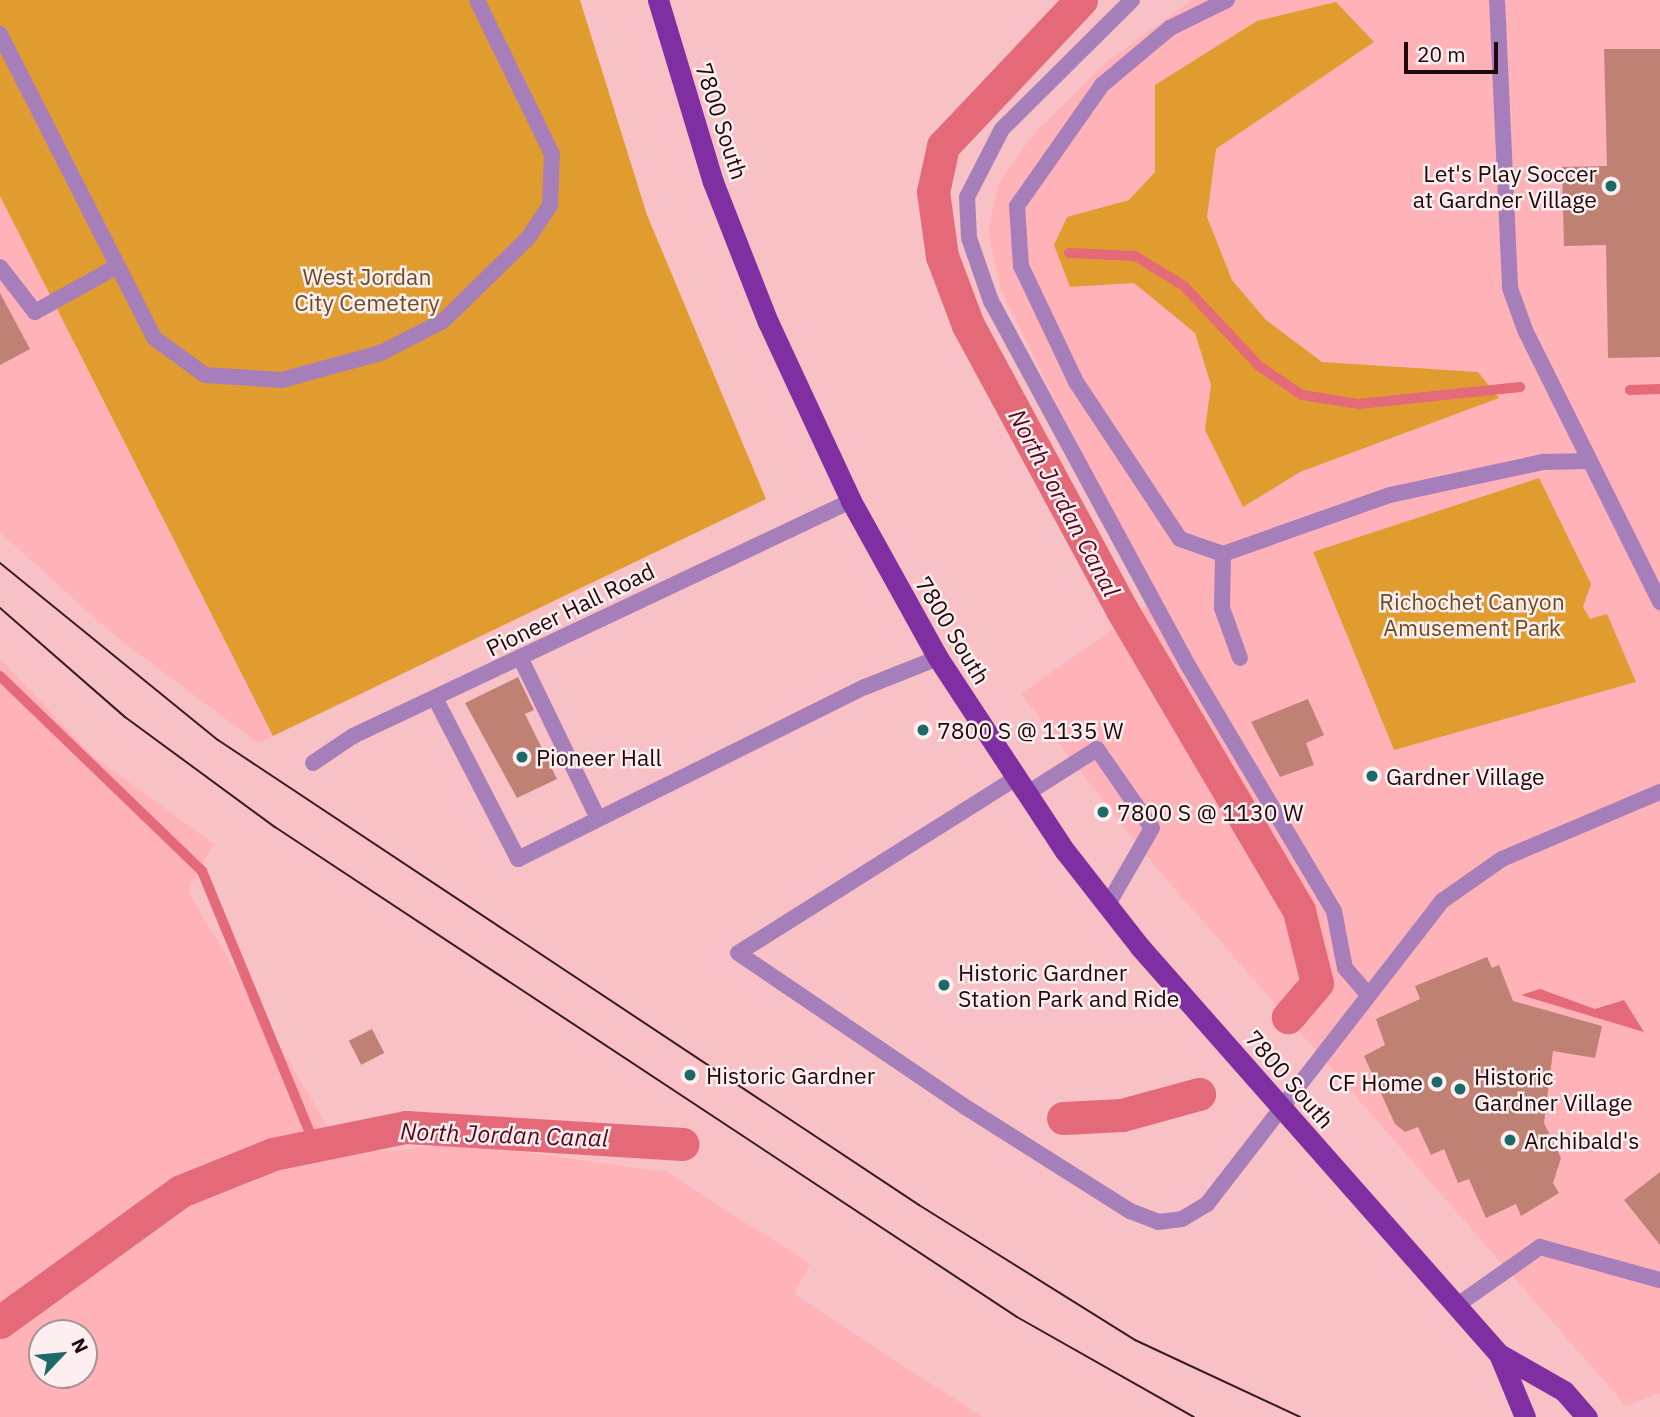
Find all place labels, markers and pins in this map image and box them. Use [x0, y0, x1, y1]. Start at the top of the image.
place label: Let's Play Soccer at Gardner Village [1413, 159, 1597, 213]
marker: Let's Play Soccer at Gardner Village [1603, 178, 1619, 194]
place label: 7800 S @ 1135 W [937, 716, 1123, 744]
marker: 7800 S @ 1135 W [915, 722, 931, 738]
place label: Pioneer Hall [536, 743, 662, 771]
marker: Pioneer Hall [514, 749, 530, 765]
place label: Gardner Village [1386, 762, 1545, 790]
marker: Gardner Village [1364, 768, 1380, 784]
place label: 7800 S @ 1130 W [1117, 798, 1303, 826]
marker: 7800 S @ 1130 W [1095, 804, 1111, 820]
place label: Historic Gardner Station Park and Ride [958, 958, 1179, 1012]
marker: Historic Gardner Station Park and Ride [936, 977, 952, 993]
place label: Historic Gardner [706, 1061, 875, 1089]
place label: Historic Gardner Village [1474, 1062, 1633, 1116]
marker: Historic Gardner [680, 1065, 700, 1085]
place label: CF Home [1329, 1068, 1423, 1096]
marker: CF Home [1429, 1074, 1445, 1090]
marker: Historic Gardner Village [1452, 1081, 1468, 1097]
place label: Archibald's [1524, 1126, 1639, 1154]
marker: Archibald's [1502, 1132, 1518, 1148]

